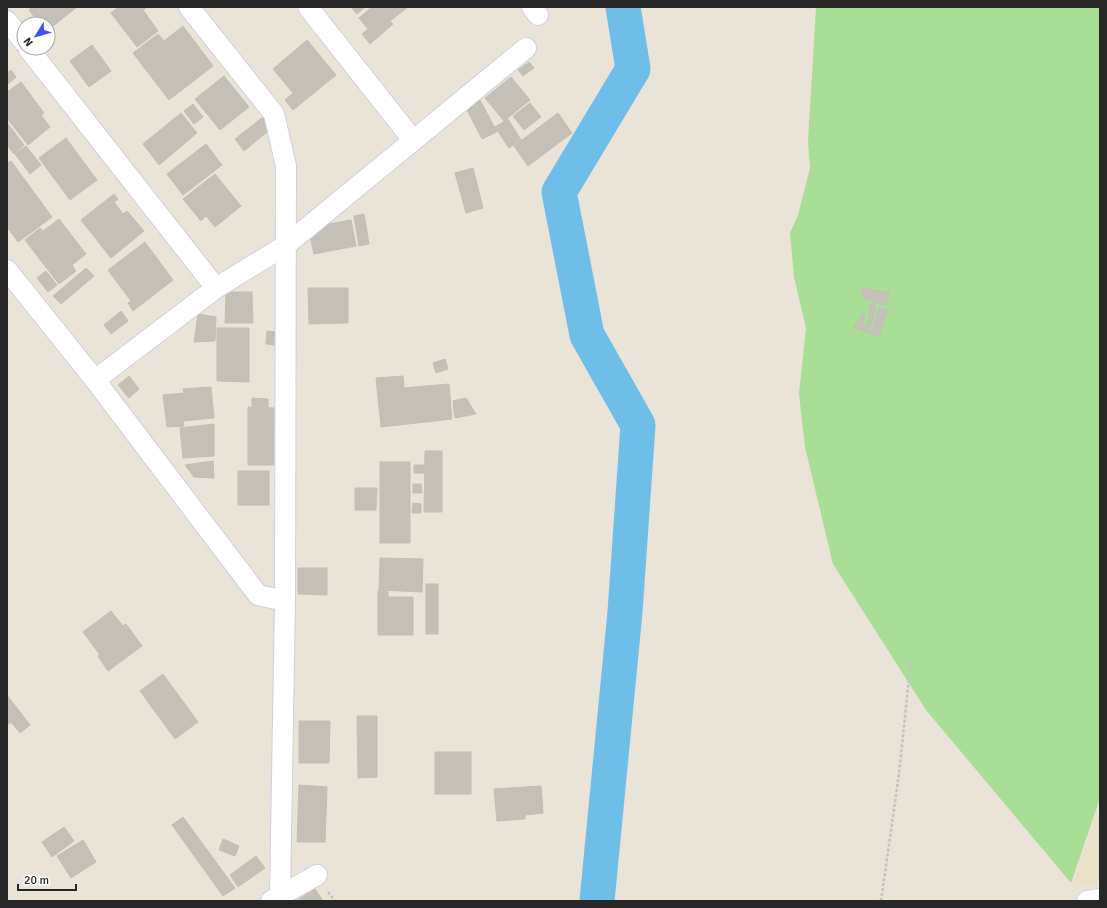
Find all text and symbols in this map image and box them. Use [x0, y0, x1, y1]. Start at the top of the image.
north arrow [16, 16, 56, 56]
text: N [21, 35, 36, 49]
scale bar [18, 866, 76, 892]
text: 20 m [24, 873, 49, 888]

